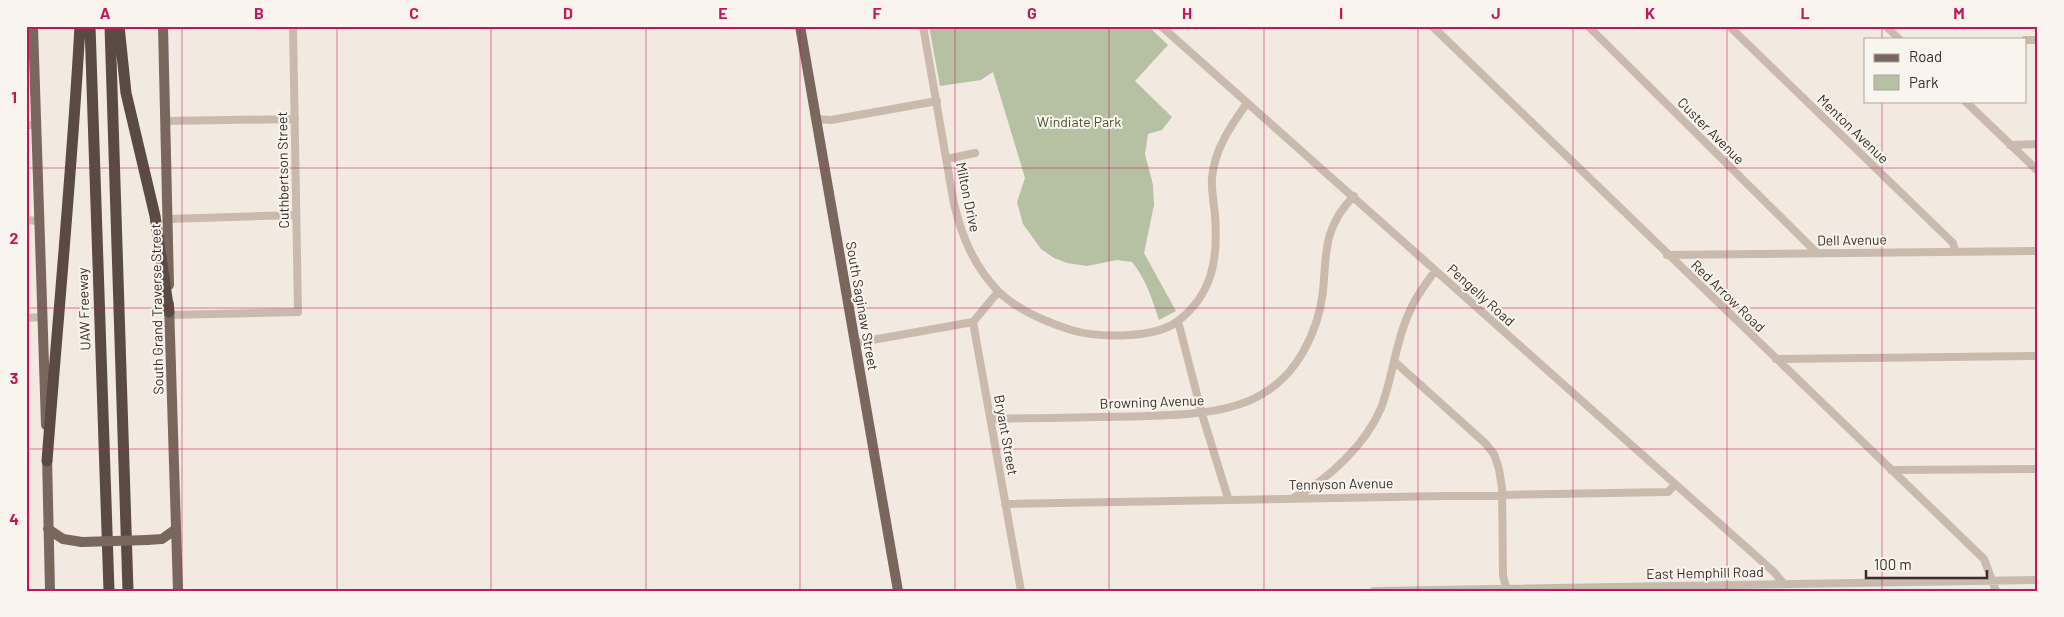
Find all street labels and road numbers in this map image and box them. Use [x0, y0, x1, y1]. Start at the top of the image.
street label: Menton Avenue [1814, 90, 1892, 167]
street label: Custer Avenue [1674, 94, 1748, 168]
street label: Cuthbertson Street [273, 111, 292, 229]
street label: Milton Drive [953, 160, 984, 233]
street label: South Grand Traverse Street [147, 223, 166, 395]
street label: Dell Avenue [1817, 230, 1887, 249]
street label: South Saginaw Street [843, 240, 882, 372]
street label: Red Arrow Road [1688, 256, 1769, 335]
street label: Pengelly Road [1444, 260, 1518, 329]
street label: UAW Freeway [74, 267, 93, 351]
street label: Browning Avenue [1099, 391, 1205, 412]
street label: Bryant Street [991, 393, 1022, 476]
street label: Tennyson Avenue [1289, 474, 1393, 493]
street label: East Hemphill Road [1646, 563, 1764, 582]

